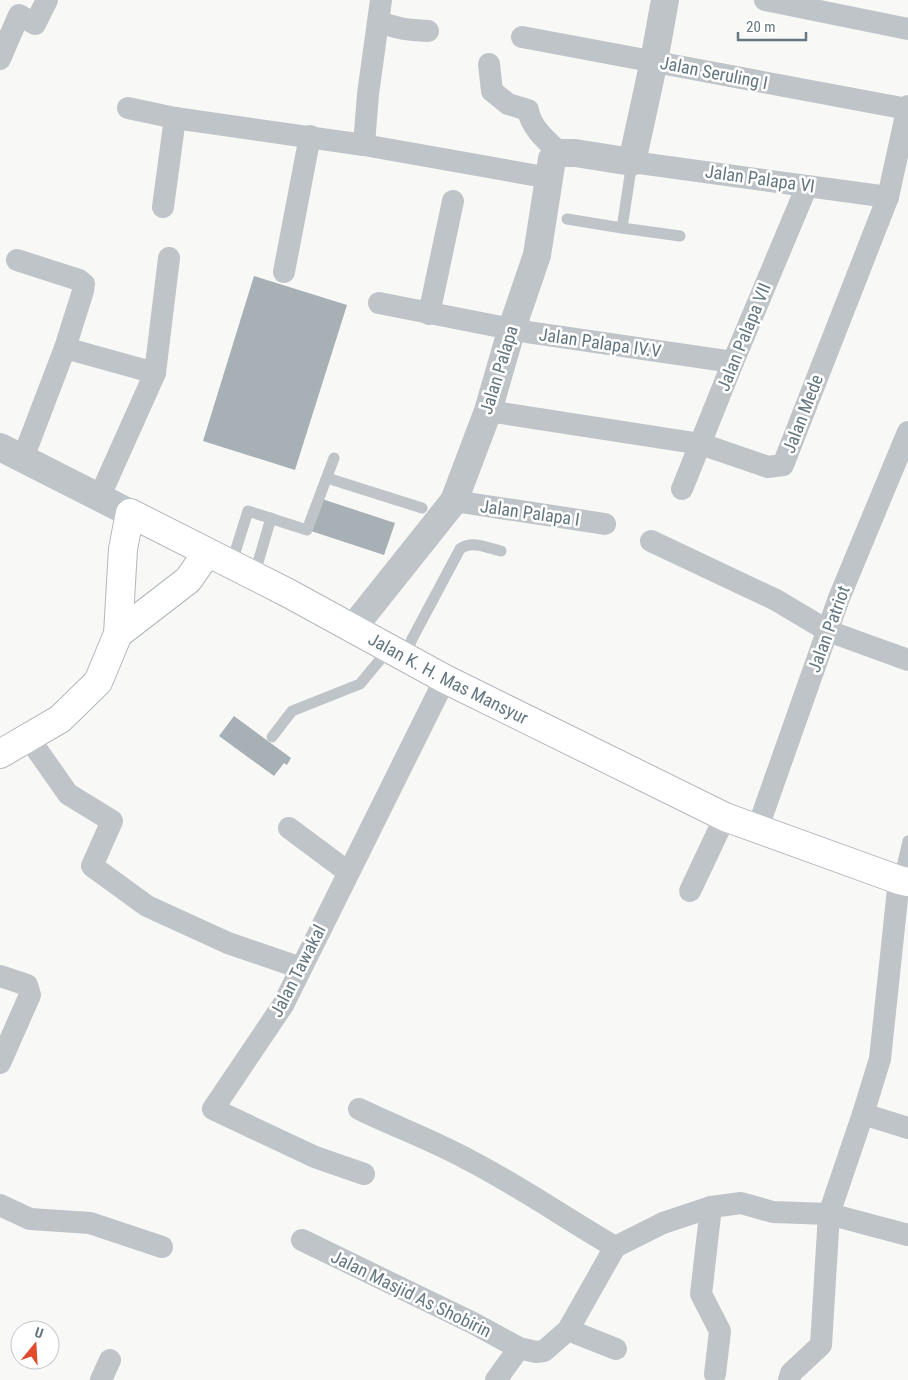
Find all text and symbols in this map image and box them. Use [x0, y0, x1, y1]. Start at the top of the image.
scale bar [738, 10, 806, 42]
text: 20 m [746, 18, 776, 36]
street label: Jalan Seruling I [658, 52, 770, 93]
street label: Jalan Palapa VI [704, 160, 816, 197]
street label: Jalan Palapa VII [712, 280, 775, 394]
street label: Jalan Palapa [475, 323, 522, 417]
street label: Jalan Palapa IV.V [538, 324, 663, 361]
street label: Jalan Mede [778, 372, 827, 456]
street label: Jalan Palapa I [479, 495, 581, 530]
street label: Jalan Patriot [803, 583, 854, 675]
street label: Jalan K. H. Mas Mansyur [365, 628, 532, 728]
street label: Jalan Tawakal [265, 921, 330, 1020]
street label: Jalan Masjid As Shobirin [328, 1246, 495, 1341]
north arrow [10, 1320, 60, 1370]
text: U [33, 1324, 45, 1341]

